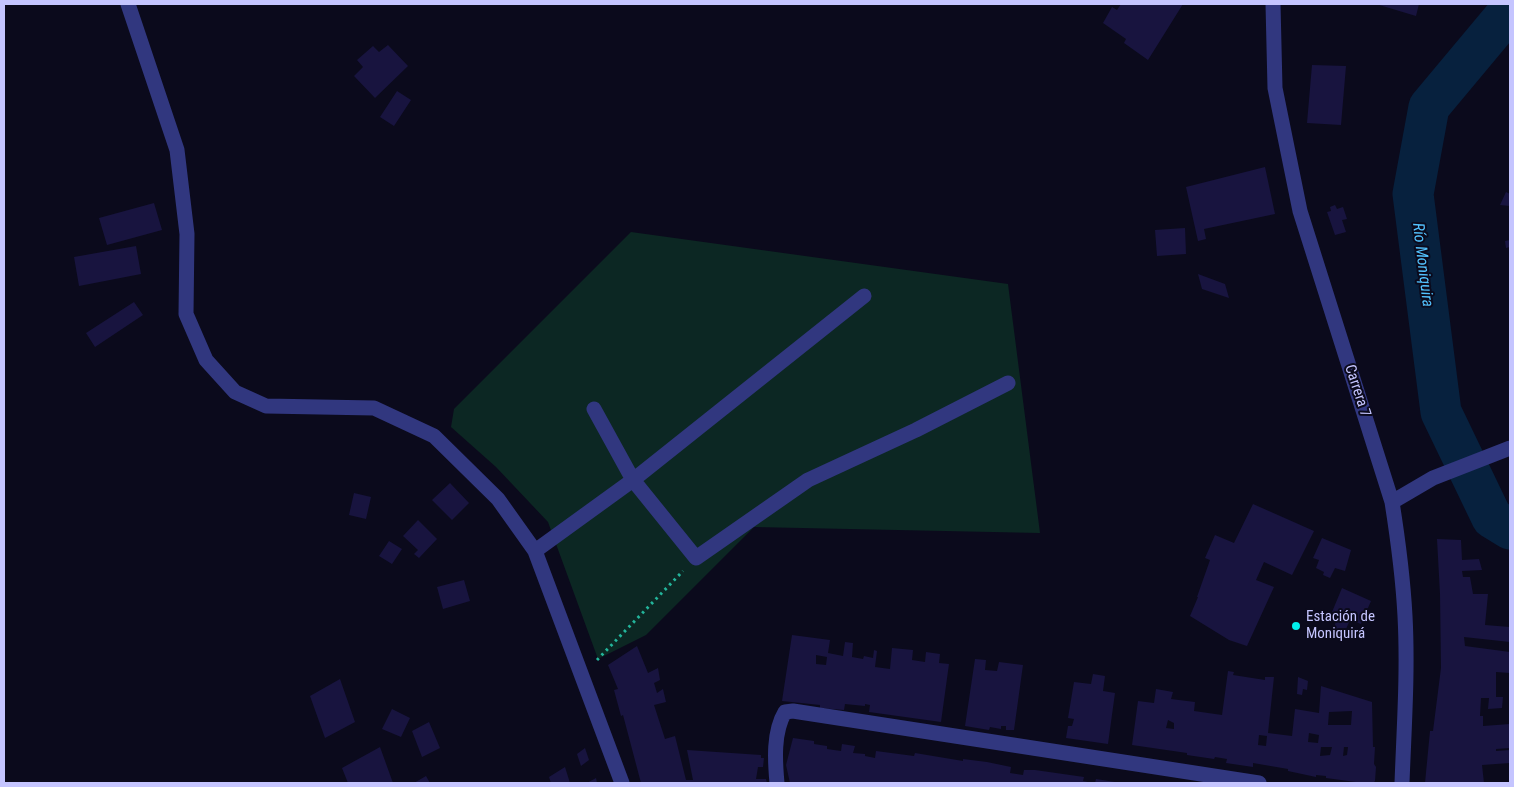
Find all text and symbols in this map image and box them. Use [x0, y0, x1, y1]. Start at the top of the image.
water label: Río Moniquira [1407, 222, 1437, 308]
street label: Carrera 7 [1340, 363, 1374, 419]
place label: Estación de Moniquirá [1306, 608, 1375, 643]
marker: Estación de Moniquirá [1290, 620, 1302, 632]

